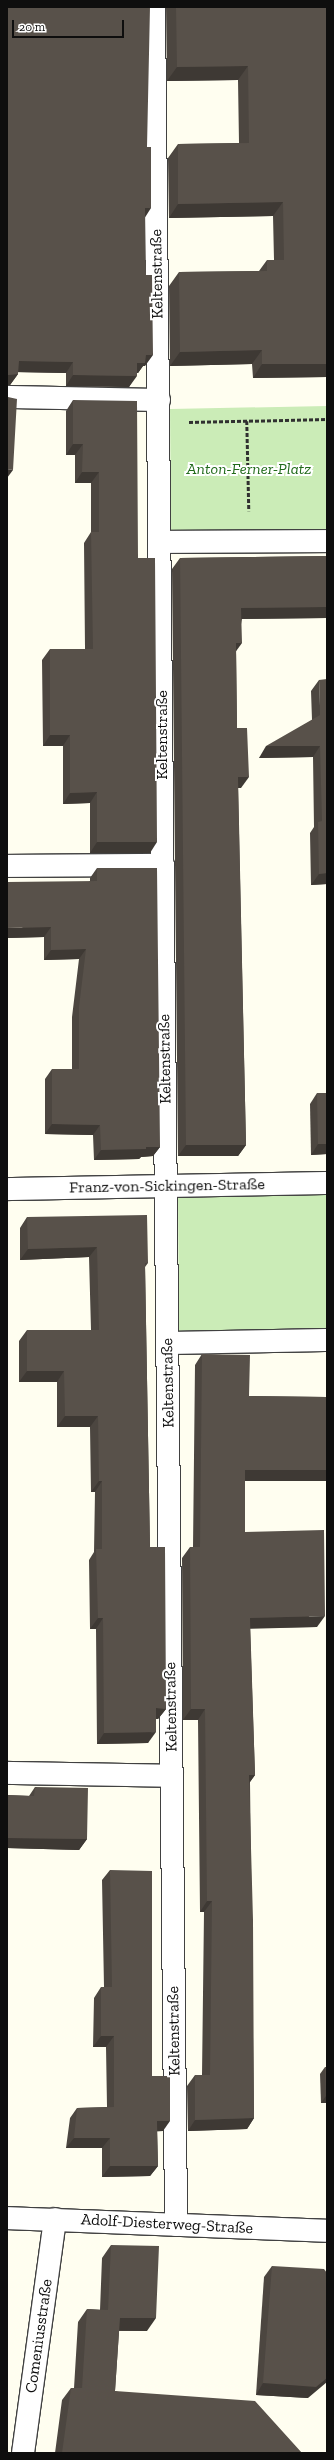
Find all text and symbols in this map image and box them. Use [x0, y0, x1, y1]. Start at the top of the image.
scale bar [14, 12, 126, 38]
text: 20 m [19, 20, 45, 34]
street label: Keltenstraße [147, 229, 167, 319]
park label: Anton-Ferner-Platz [187, 459, 311, 479]
street label: Keltenstraße [152, 690, 172, 780]
street label: Keltenstraße [155, 1014, 175, 1104]
street label: Franz-von-Sickingen-Straße [69, 1175, 265, 1197]
street label: Keltenstraße [158, 1338, 178, 1428]
street label: Keltenstraße [161, 1662, 181, 1752]
street label: Keltenstraße [164, 1986, 184, 2076]
street label: Adolf-Diesterweg-Straße [80, 2210, 254, 2238]
street label: Comeniusstraße [22, 2278, 56, 2394]

